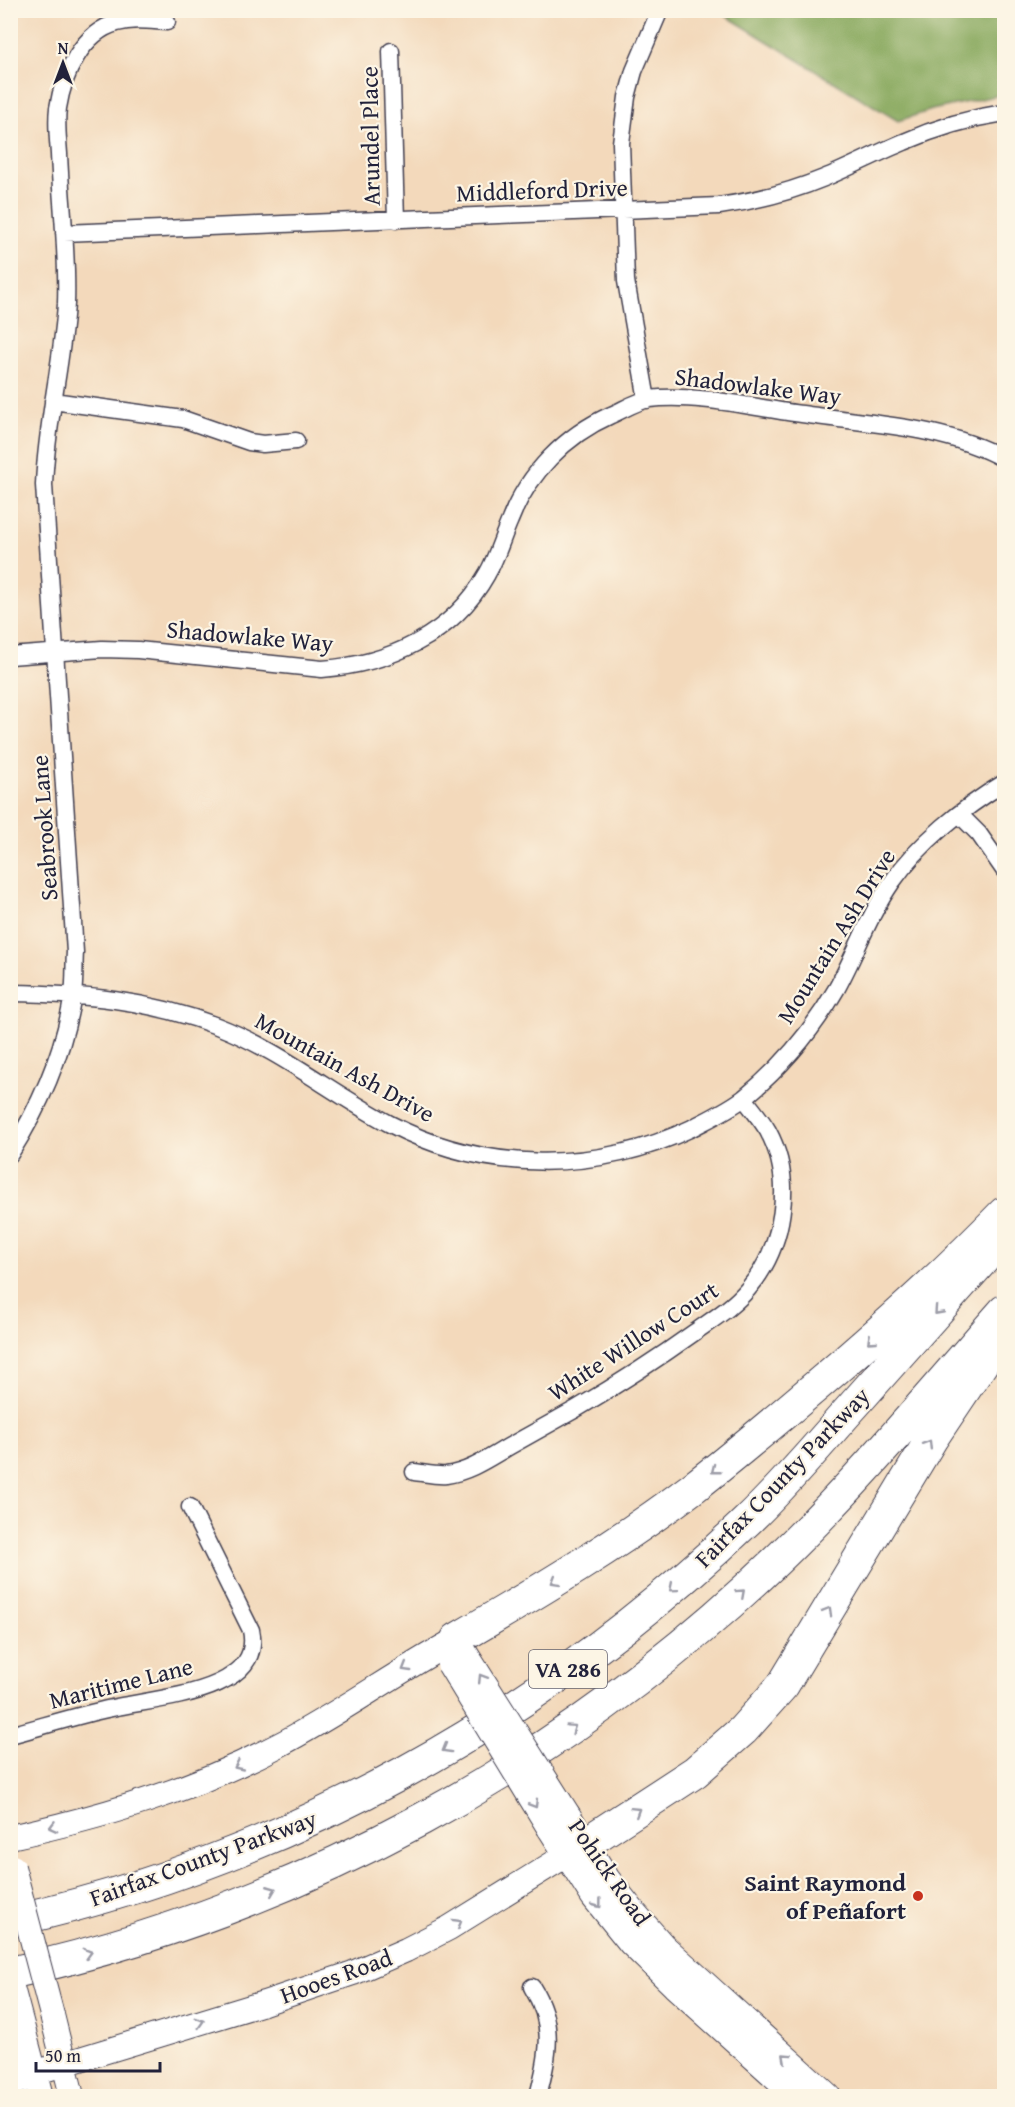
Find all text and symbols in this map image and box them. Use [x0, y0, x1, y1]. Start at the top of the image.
north arrow [33, 33, 93, 93]
text: N [58, 36, 69, 60]
street label: Arundel Place [351, 66, 389, 206]
street label: Middleford Drive [456, 170, 628, 210]
street label: Shadowlake Way [673, 358, 843, 414]
street label: Shadowlake Way [165, 611, 335, 661]
street label: Seabrook Lane [21, 754, 67, 902]
street label: Mountain Ash Drive [768, 842, 904, 1030]
street label: Mountain Ash Drive [249, 1003, 441, 1131]
street label: White Willow Court [541, 1272, 726, 1409]
one-way arrow [934, 1304, 945, 1314]
one-way arrow [867, 1333, 878, 1344]
street label: Fairfax County Parkway [686, 1379, 878, 1575]
one-way arrow [921, 1440, 933, 1450]
one-way arrow [711, 1463, 722, 1474]
one-way arrow [551, 1573, 561, 1585]
one-way arrow [669, 1581, 680, 1592]
one-way arrow [734, 1589, 745, 1600]
one-way arrow [821, 1607, 832, 1617]
street label: Maritime Lane [46, 1648, 196, 1718]
road number: VA 286 [529, 1650, 607, 1688]
one-way arrow [402, 1660, 412, 1672]
one-way arrow [477, 1674, 489, 1684]
one-way arrow [565, 1724, 576, 1735]
one-way arrow [442, 1742, 452, 1754]
one-way arrow [233, 1758, 244, 1770]
one-way arrow [527, 1798, 539, 1808]
street label: Fairfax County Parkway [85, 1801, 321, 1915]
one-way arrow [629, 1808, 640, 1819]
street label: Pohick Road [560, 1811, 660, 1933]
one-way arrow [48, 1819, 58, 1832]
place label: Saint Raymond of Peñafort [744, 1865, 906, 1928]
one-way arrow [266, 1885, 277, 1897]
marker: Saint Raymond of Peñafort [911, 1889, 925, 1903]
one-way arrow [591, 1898, 602, 1909]
one-way arrow [452, 1918, 462, 1930]
street label: Hooes Road [275, 1940, 397, 2012]
one-way arrow [83, 1948, 93, 1961]
one-way arrow [195, 2017, 205, 2029]
scale bar [36, 2035, 160, 2073]
text: 50 m [45, 2042, 81, 2069]
one-way arrow [782, 2053, 793, 2064]

